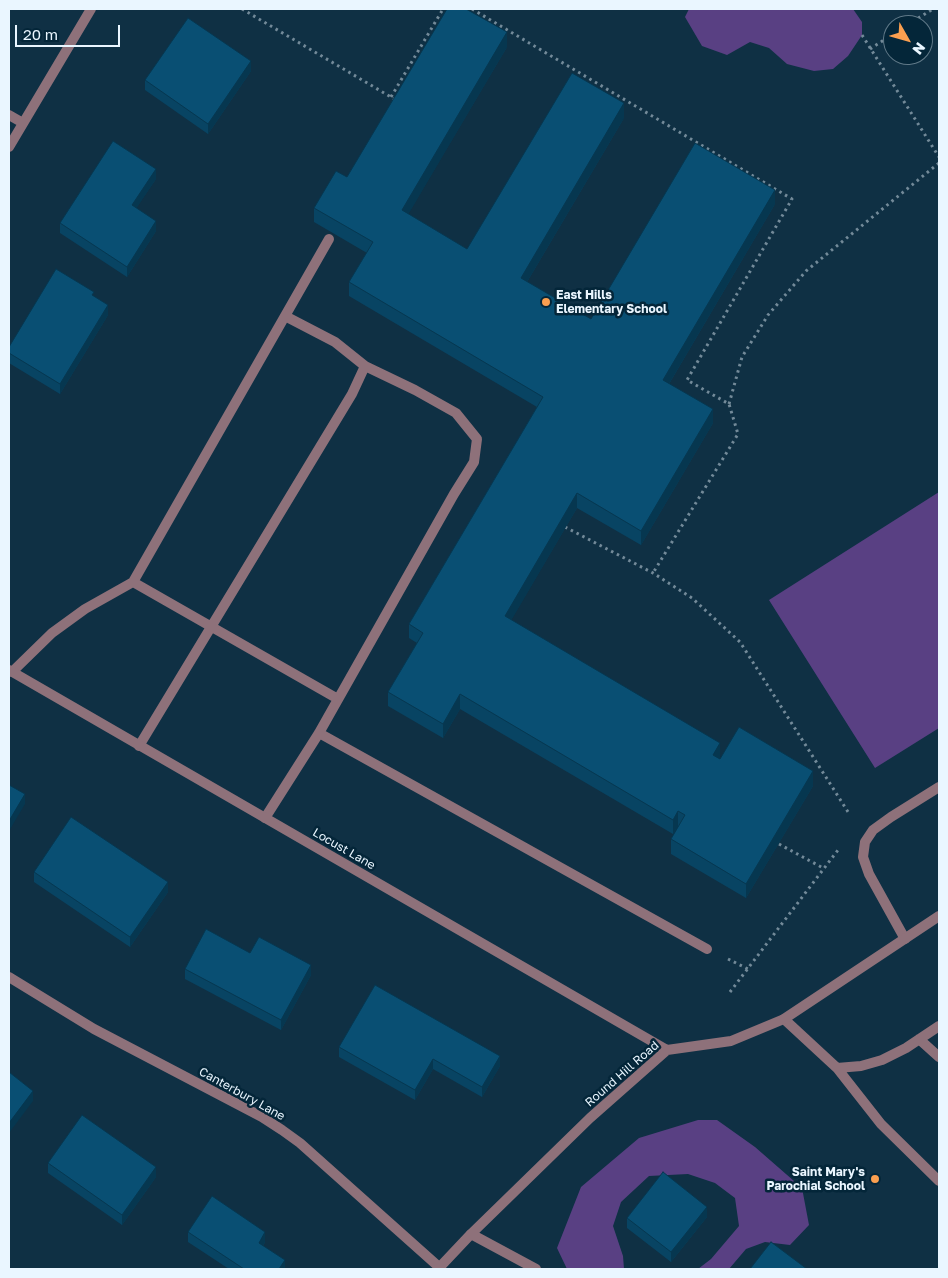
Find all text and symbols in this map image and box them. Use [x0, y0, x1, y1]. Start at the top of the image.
scale bar [18, 15, 122, 47]
north arrow [883, 15, 933, 65]
text: 20 m [23, 25, 58, 43]
text: N [909, 39, 929, 58]
place label: East Hills Elementary School [556, 288, 667, 316]
marker: East Hills Elementary School [540, 296, 552, 308]
street label: Locust Lane [310, 825, 378, 873]
street label: Round Hill Road [582, 1038, 662, 1110]
street label: Canterbury Lane [196, 1064, 288, 1124]
place label: Saint Mary's Parochial School [766, 1165, 865, 1193]
marker: Saint Mary's Parochial School [869, 1173, 881, 1185]

